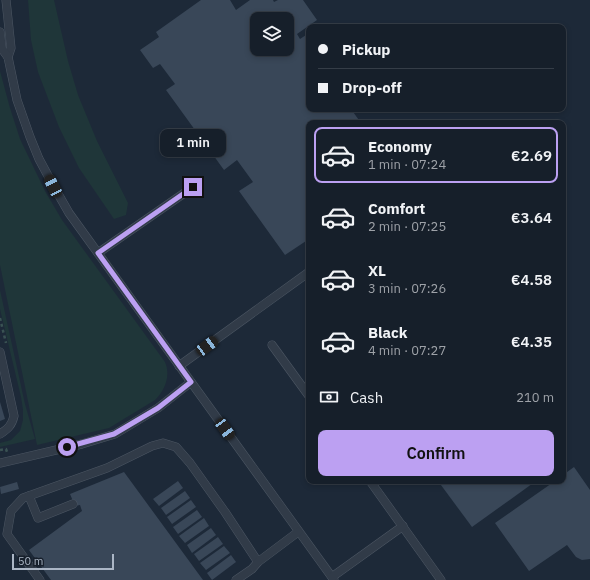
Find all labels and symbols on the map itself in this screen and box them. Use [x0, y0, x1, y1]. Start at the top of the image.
callout: 1 min [160, 129, 226, 157]
car [42, 173, 64, 199]
route end [184, 178, 202, 196]
car [194, 334, 220, 358]
car [213, 416, 237, 442]
route start [58, 438, 76, 456]
scale bar [12, 552, 114, 571]

